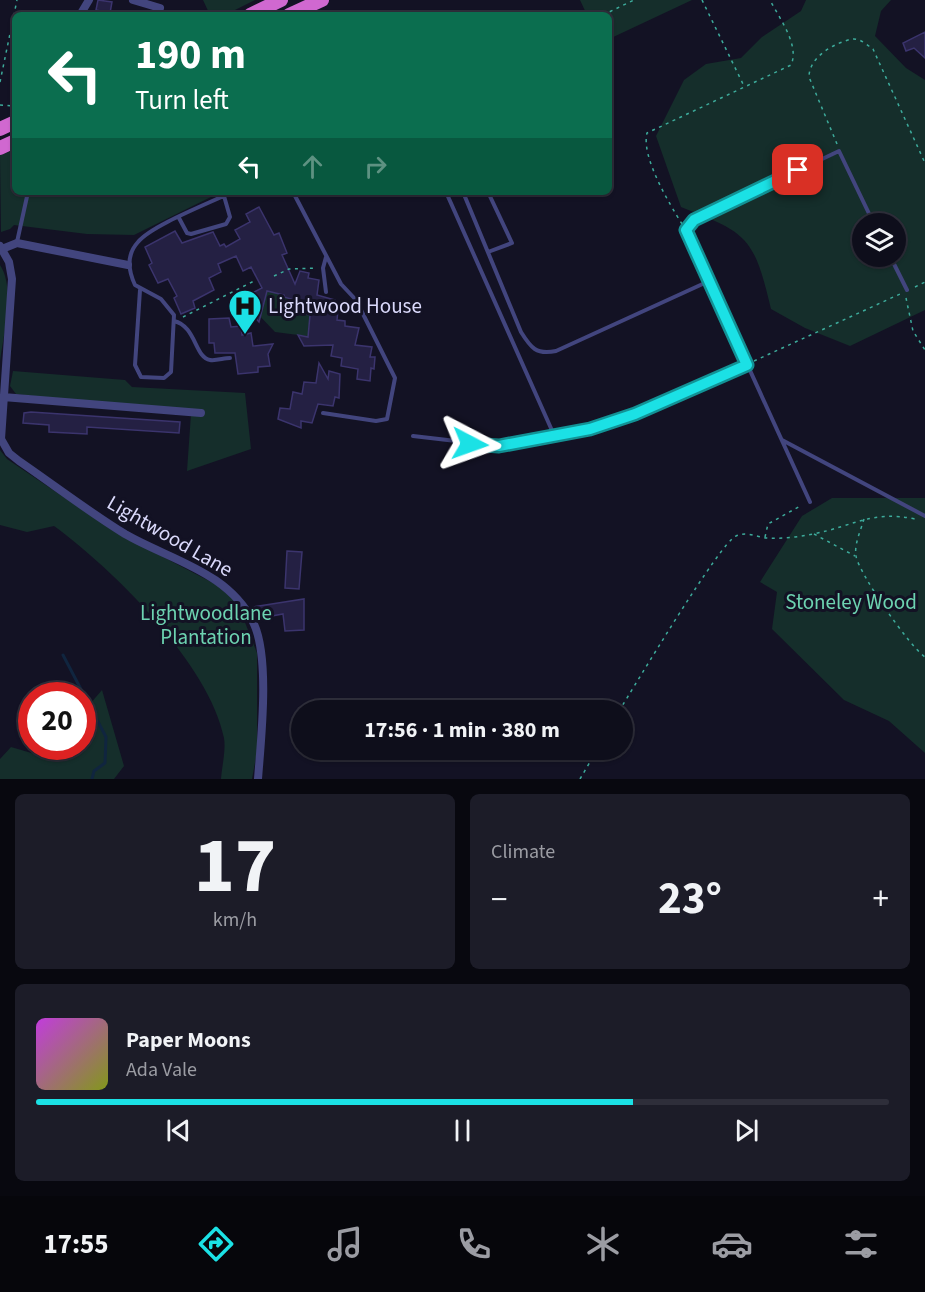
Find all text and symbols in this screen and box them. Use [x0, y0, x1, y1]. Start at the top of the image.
text: 190 m [135, 25, 246, 85]
icon: left [36, 36, 114, 114]
text: Turn left [135, 81, 229, 120]
pin [772, 144, 823, 195]
icon: left [233, 150, 266, 183]
icon: ahead [296, 150, 329, 183]
icon: right [359, 150, 392, 183]
icon: arrive [781, 153, 814, 186]
map controls [852, 213, 906, 267]
button: layers [852, 213, 906, 267]
hospital icon: Lightwood House [227, 288, 263, 335]
place label: Lightwood House [268, 291, 422, 321]
position arrow [438, 412, 502, 476]
street label: Lightwood Lane [102, 488, 238, 584]
park label: Stoneley Wood [785, 587, 917, 617]
park label: Lightwoodlane Plantation [140, 598, 272, 652]
speed limit sign: 20 [18, 682, 96, 760]
text: 17:56 · 1 min · 380 m [364, 714, 560, 746]
text: 17 [194, 811, 276, 922]
text: Climate [491, 838, 555, 866]
text: 23° [658, 867, 722, 931]
text: − [491, 876, 507, 923]
text: + [873, 876, 889, 923]
text: km/h [213, 906, 257, 934]
text: Paper Moons [126, 1024, 251, 1056]
text: Ada Vale [126, 1056, 197, 1084]
icon: previous [162, 1114, 195, 1147]
icon: pause [446, 1114, 479, 1147]
icon: next [730, 1114, 763, 1147]
icon: directions [195, 1223, 237, 1265]
icon: music [324, 1223, 366, 1265]
icon: phone [453, 1223, 495, 1265]
icon: climate [582, 1223, 624, 1265]
icon: car [711, 1223, 753, 1265]
icon: filters [840, 1223, 882, 1265]
text: 17:55 [43, 1225, 109, 1264]

